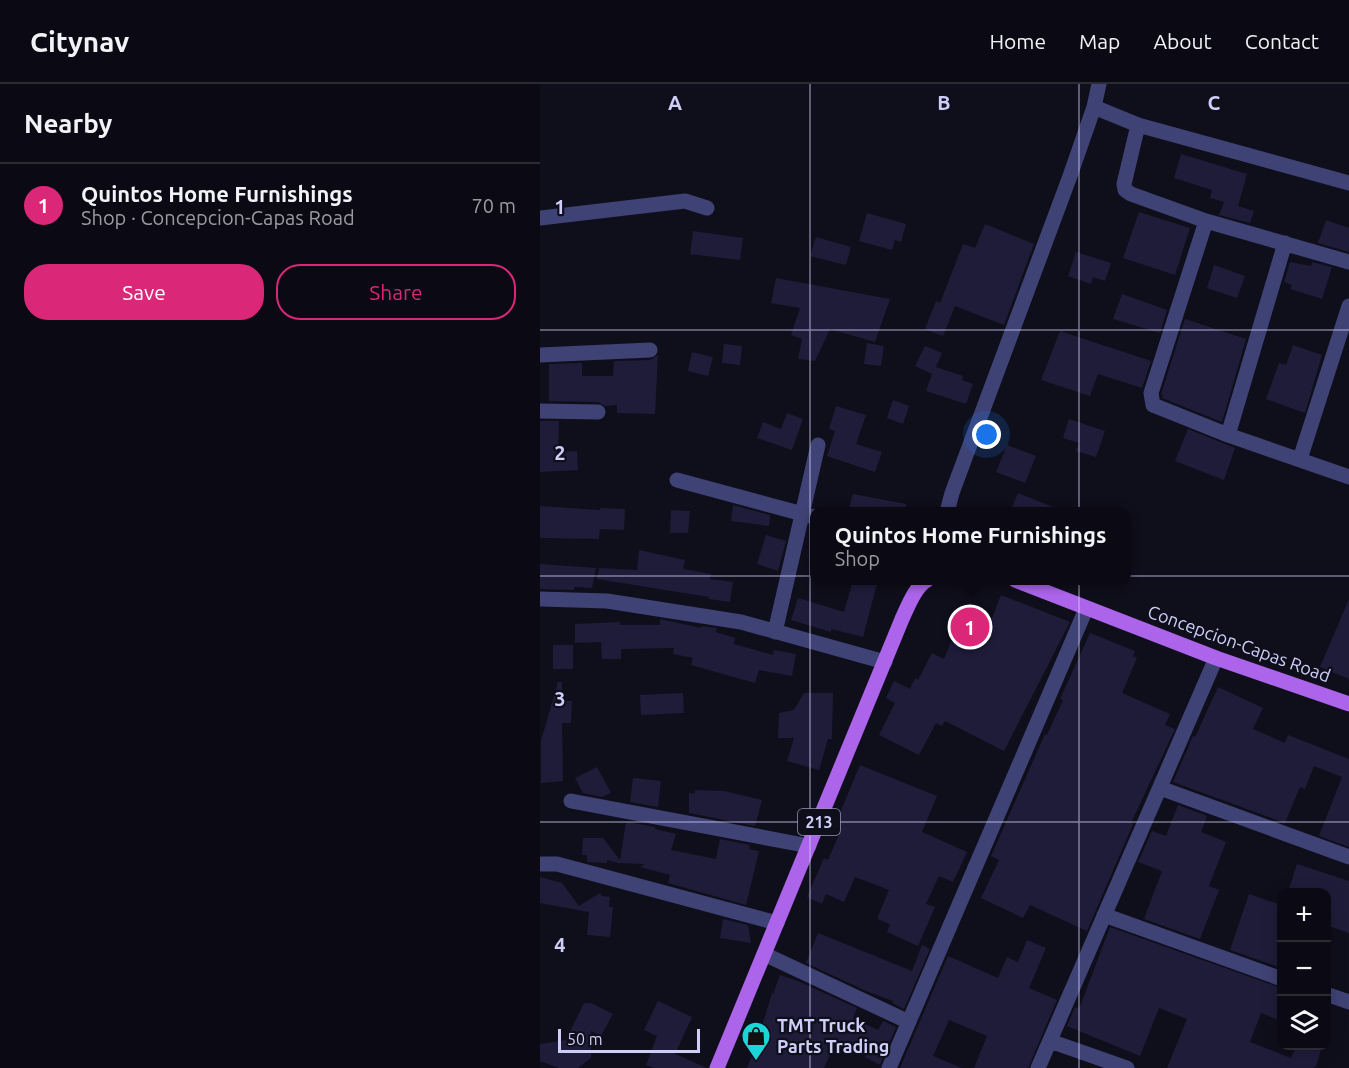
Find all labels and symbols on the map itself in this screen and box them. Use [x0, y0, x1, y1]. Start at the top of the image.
text: A [668, 91, 682, 114]
text: B [937, 91, 951, 114]
text: C [1208, 91, 1221, 114]
text: 1 [554, 195, 566, 218]
your location [972, 420, 1001, 449]
text: 2 [554, 441, 566, 464]
street label: Concepcion-Capas Road [1145, 601, 1333, 685]
pin: 1 [950, 604, 990, 650]
text: 3 [554, 687, 566, 710]
road number: 213 [798, 809, 840, 835]
text: 4 [554, 933, 566, 956]
place label: TMT Truck Parts Trading [777, 1015, 889, 1056]
shop icon: TMT Truck Parts Trading [740, 1020, 772, 1062]
scale bar [558, 1026, 700, 1054]

